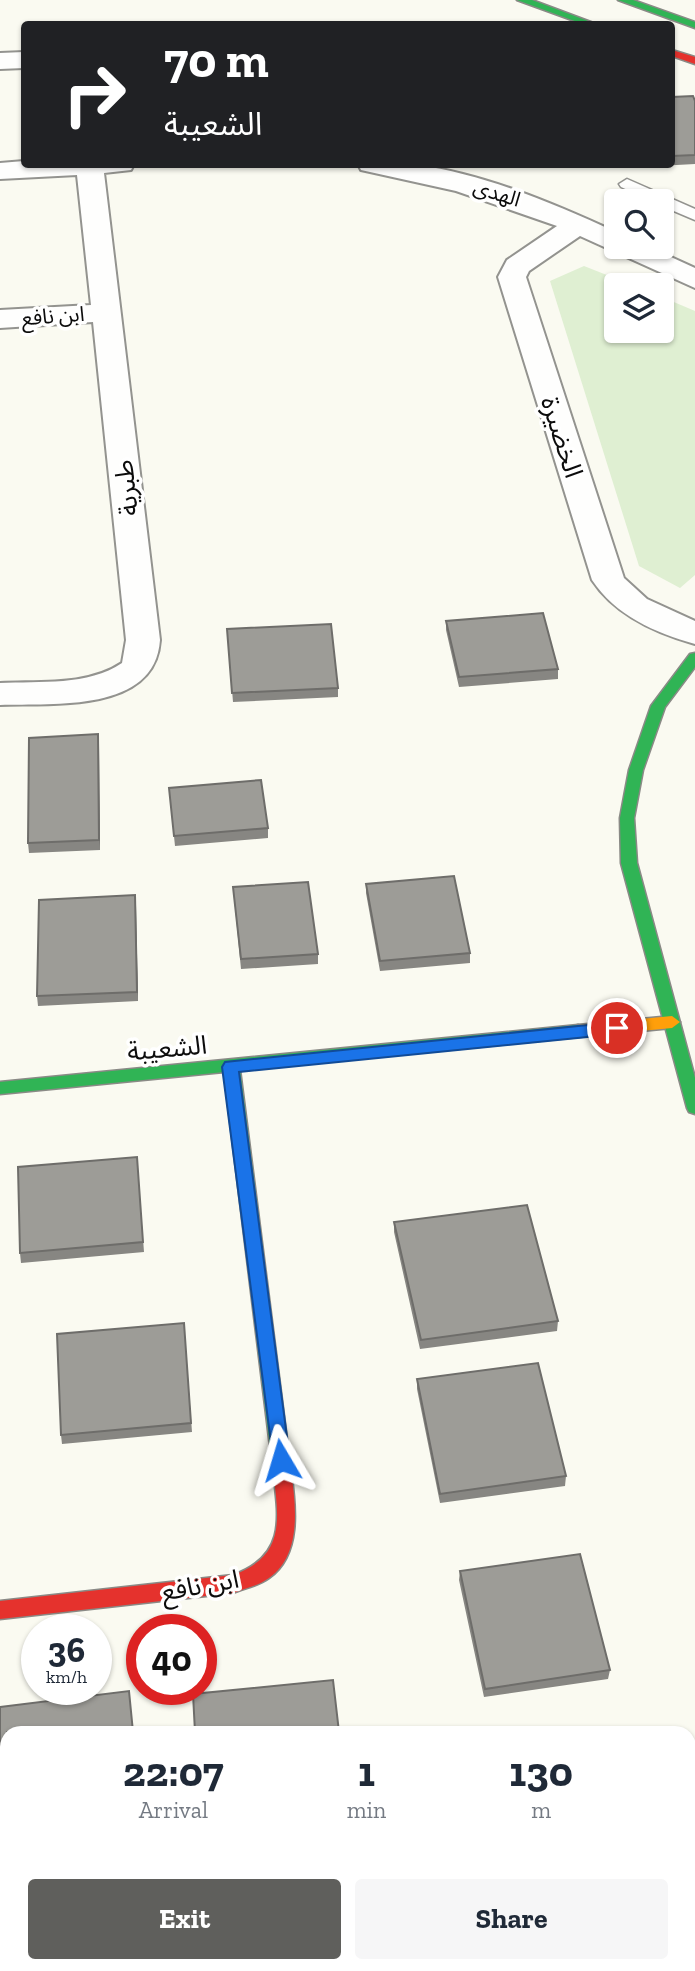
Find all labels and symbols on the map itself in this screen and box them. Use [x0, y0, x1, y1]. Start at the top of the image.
street label: الهدى [470, 173, 524, 212]
street label: ابن نافع [21, 301, 85, 333]
street label: الخضيرة [534, 392, 590, 482]
street label: طبرية [107, 458, 145, 518]
pin [587, 998, 647, 1058]
street label: الشعيبة [126, 1029, 208, 1067]
position arrow [244, 1423, 318, 1497]
street label: ابن نافع [159, 1562, 242, 1611]
speed limit sign: 40 [126, 1614, 217, 1705]

